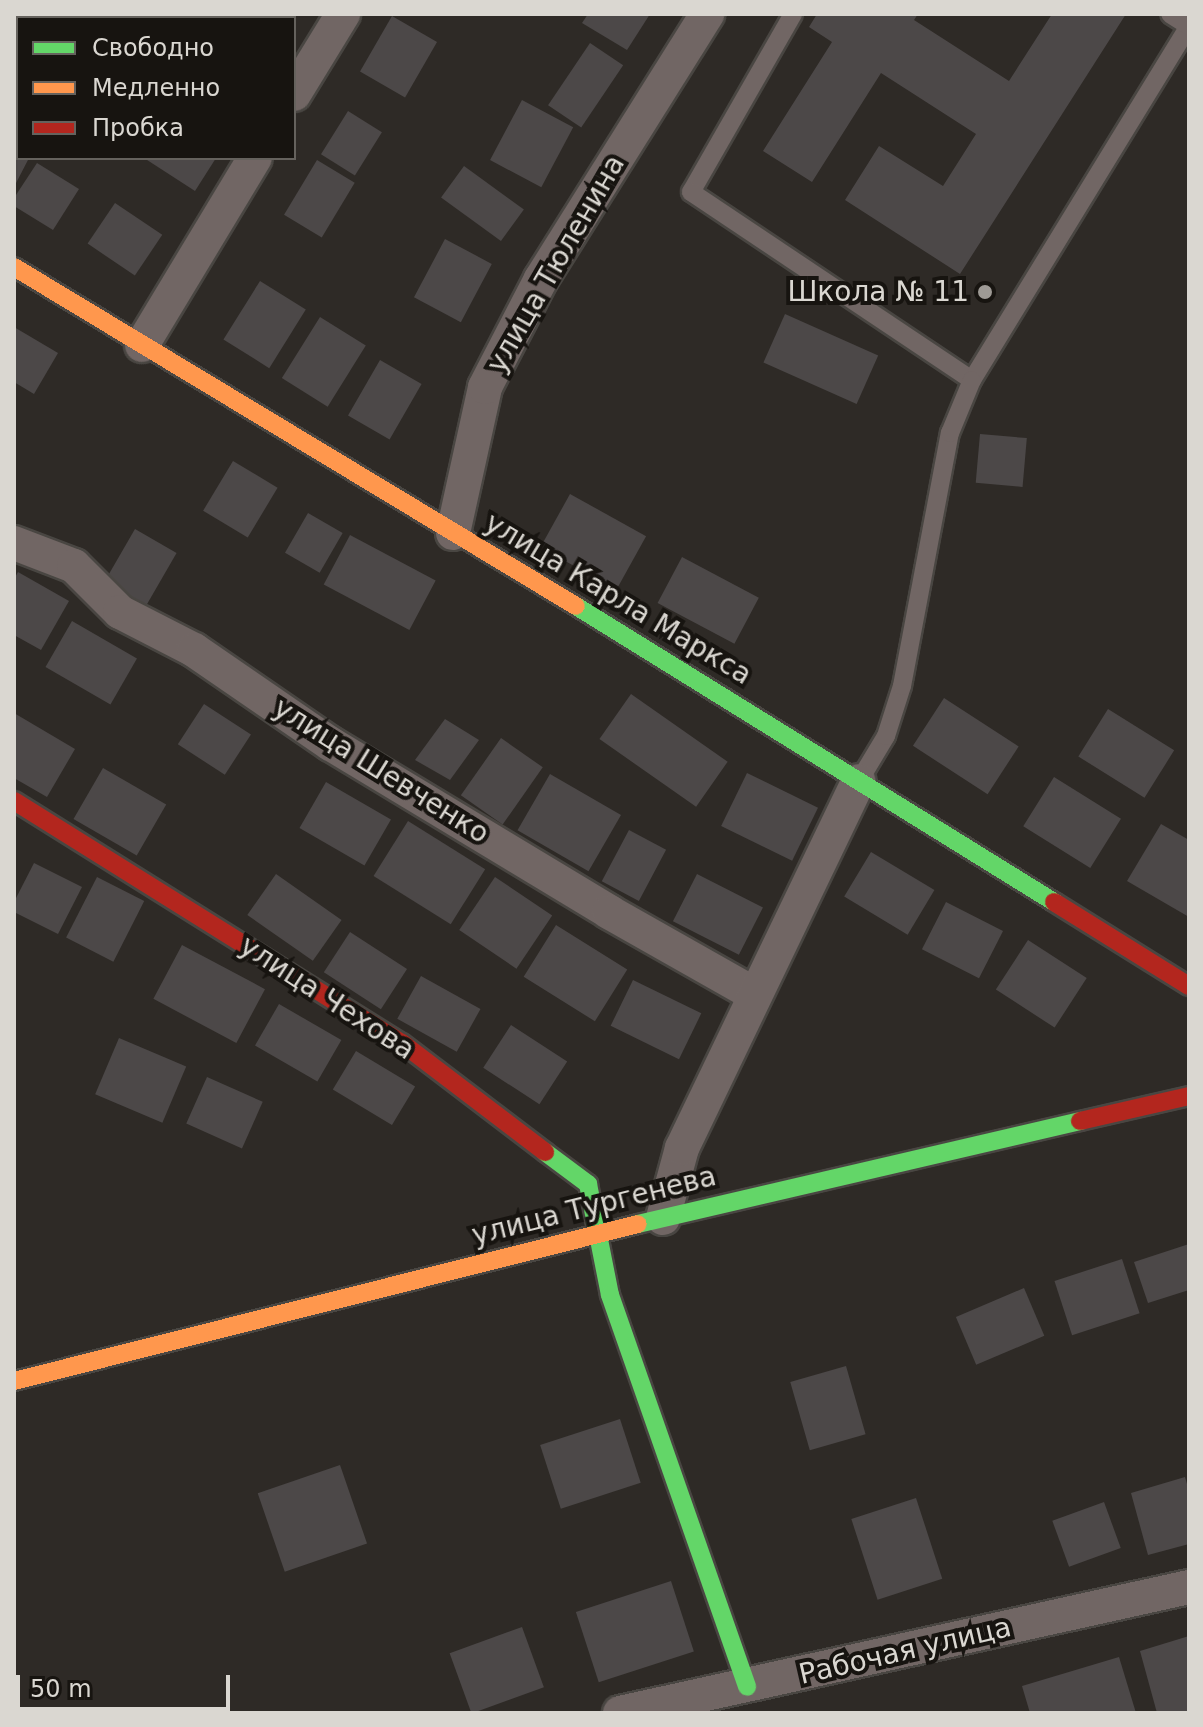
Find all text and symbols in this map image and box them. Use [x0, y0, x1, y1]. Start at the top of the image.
legend [16, 16, 296, 160]
text: Свободно [92, 34, 214, 62]
text: Медленно [92, 74, 220, 102]
text: Пробка [92, 114, 184, 142]
street label: улица Тюленина [480, 149, 632, 379]
place label: Школа № 11 [787, 275, 969, 309]
marker: Школа № 11 [976, 283, 994, 301]
street label: улица Карла Маркса [479, 506, 757, 692]
street label: улица Шевченко [267, 691, 495, 851]
street label: улица Чехова [233, 929, 421, 1067]
street label: улица Тургенева [468, 1159, 720, 1253]
street label: Рабочая улица [796, 1610, 1014, 1692]
scale bar [20, 1659, 234, 1709]
text: 50 m [30, 1675, 92, 1703]

